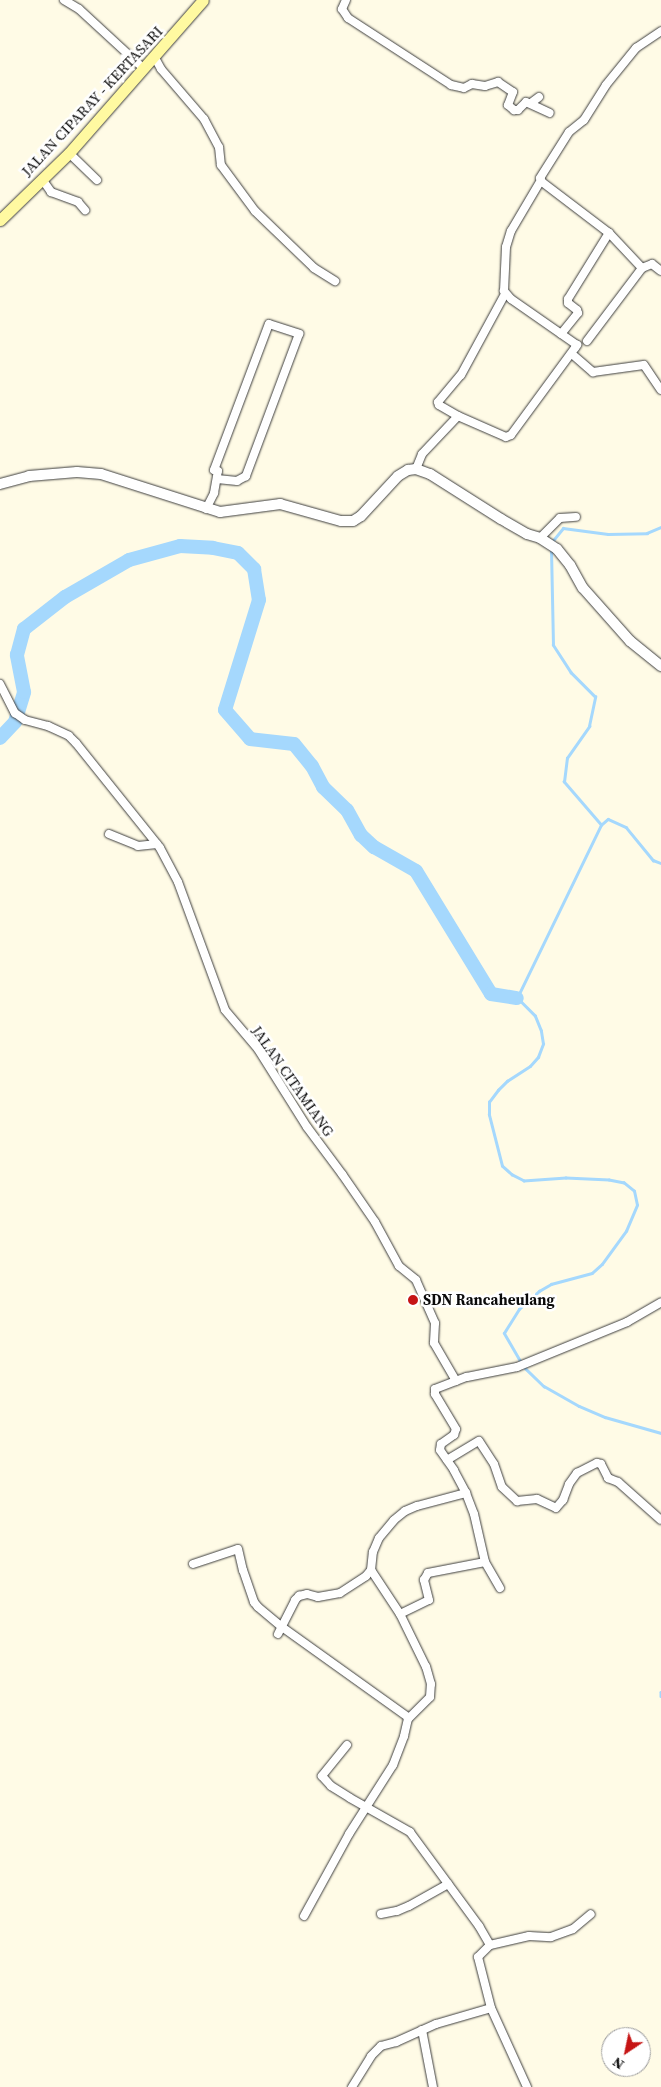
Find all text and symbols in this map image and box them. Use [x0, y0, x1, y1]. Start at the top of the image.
street label: JALAN CIPARAY - KERTASARI [17, 22, 167, 180]
street label: JALAN CITAMIANG [248, 1022, 338, 1140]
place label: SDN Rancaheulang [423, 1291, 555, 1309]
marker: SDN Rancaheulang [407, 1294, 419, 1306]
north arrow [601, 2027, 651, 2077]
text: N [608, 2052, 628, 2075]

